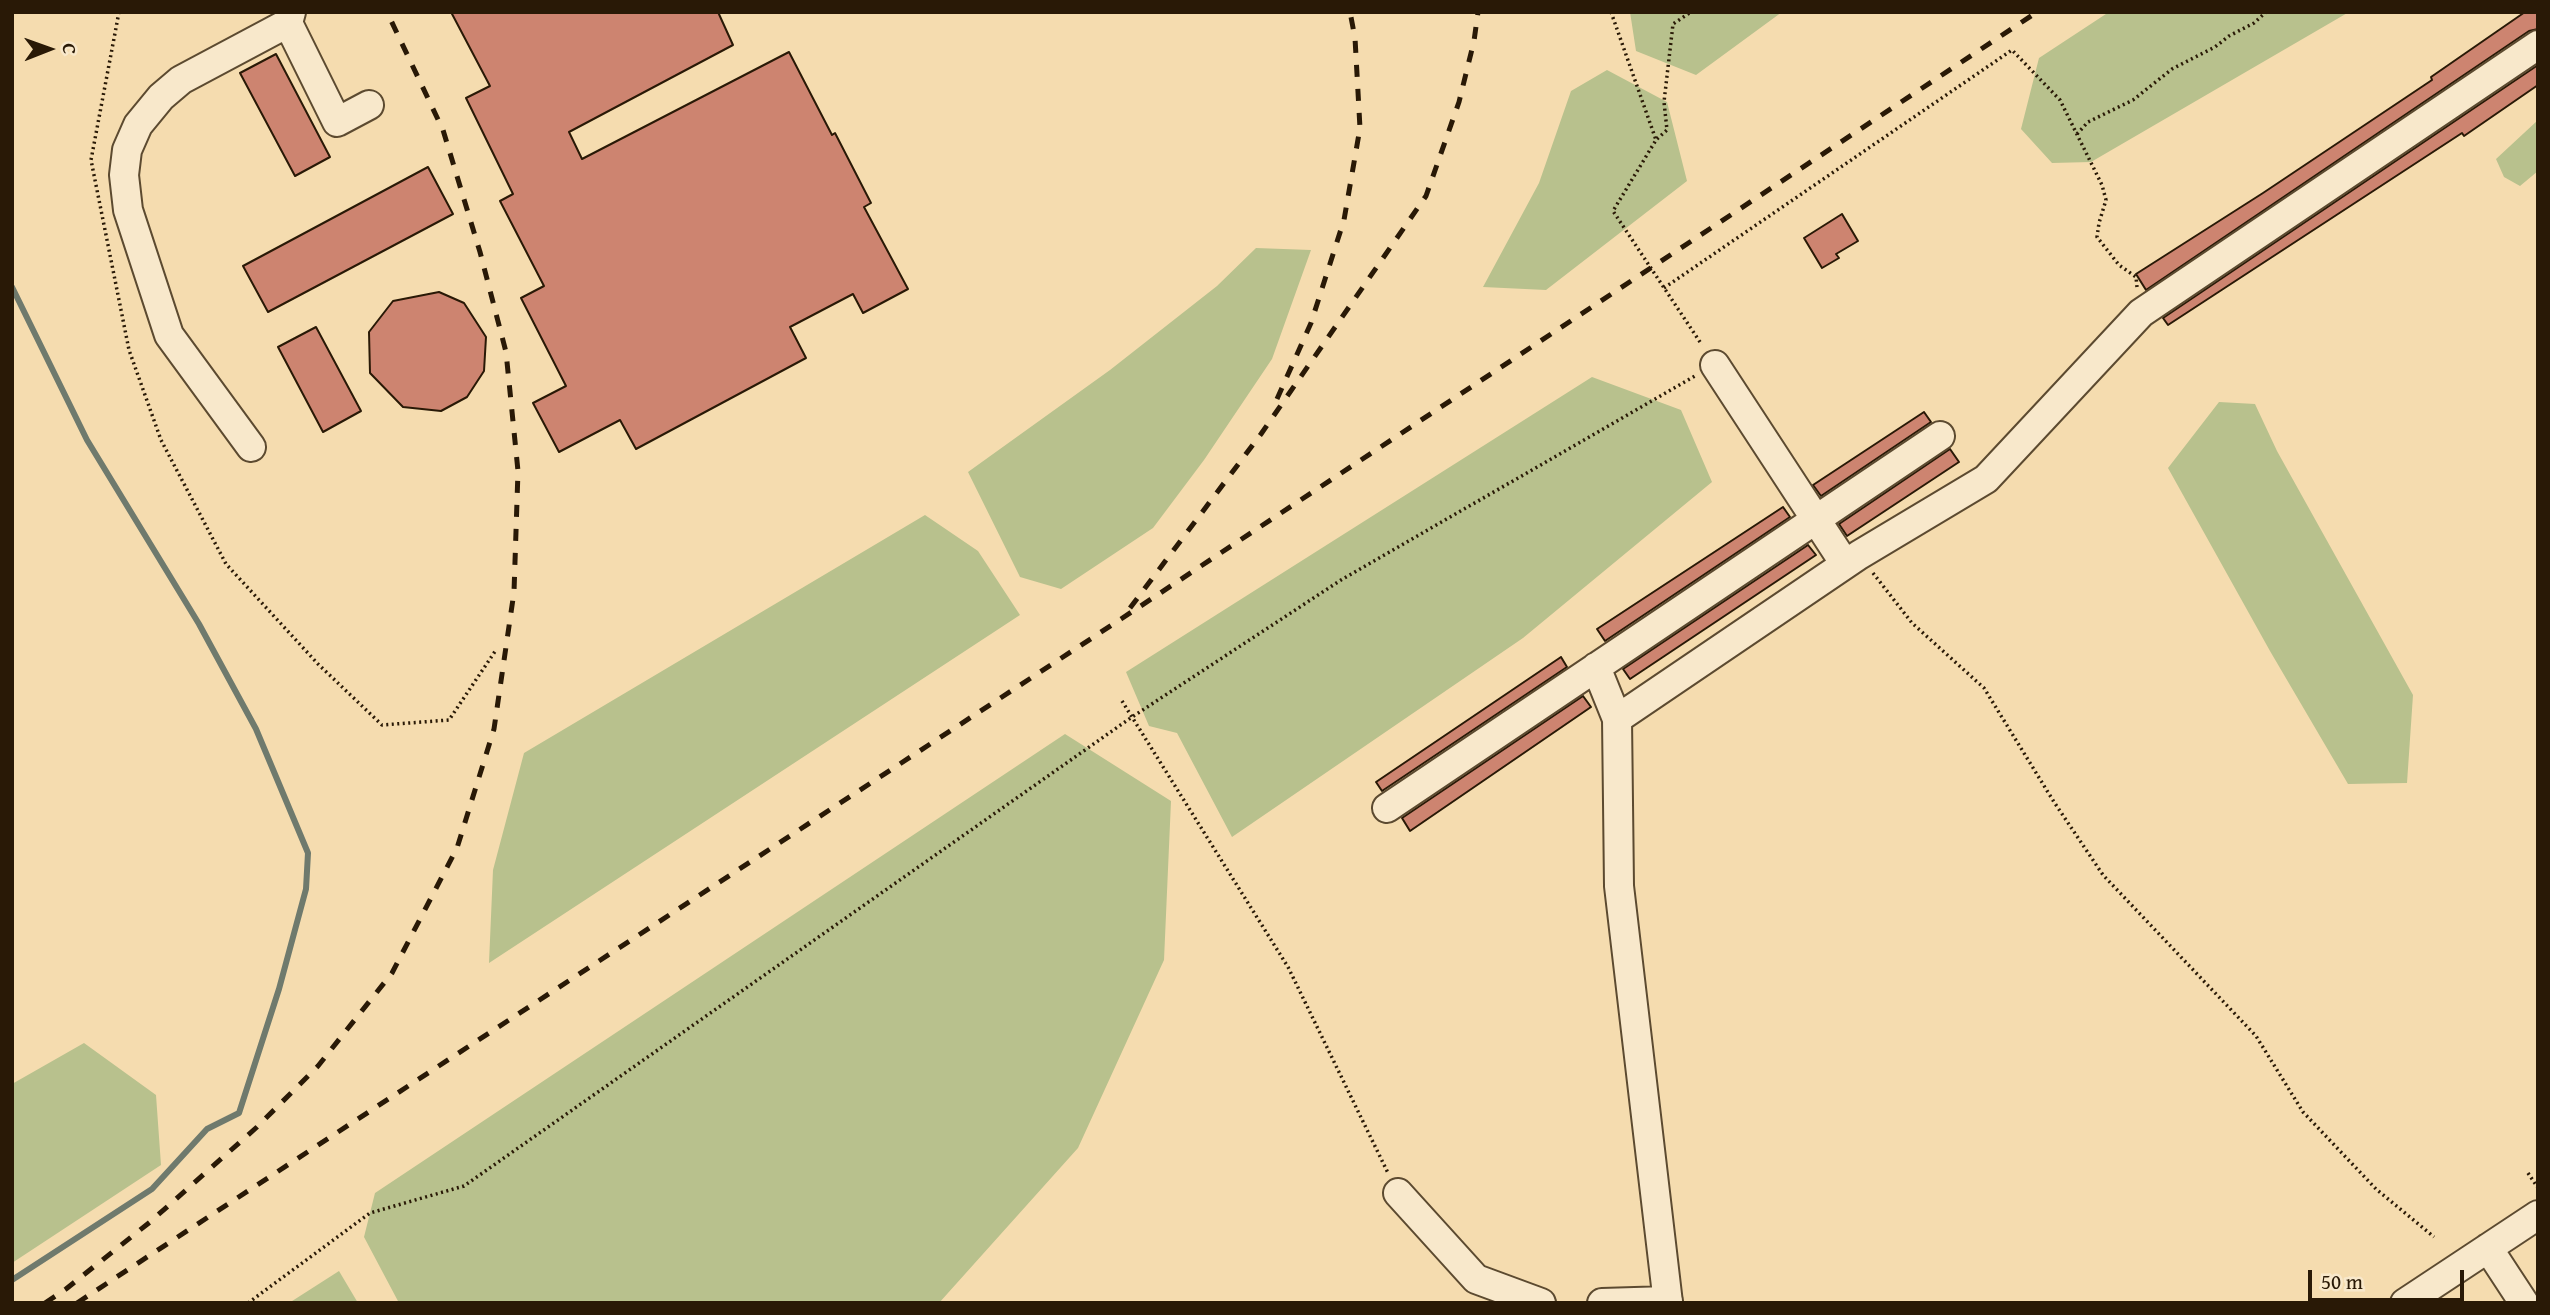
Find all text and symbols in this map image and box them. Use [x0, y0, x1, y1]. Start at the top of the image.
north arrow [14, 14, 84, 84]
text: С [56, 43, 84, 54]
scale bar [2312, 1256, 2468, 1300]
text: 50 m [2321, 1266, 2363, 1297]

